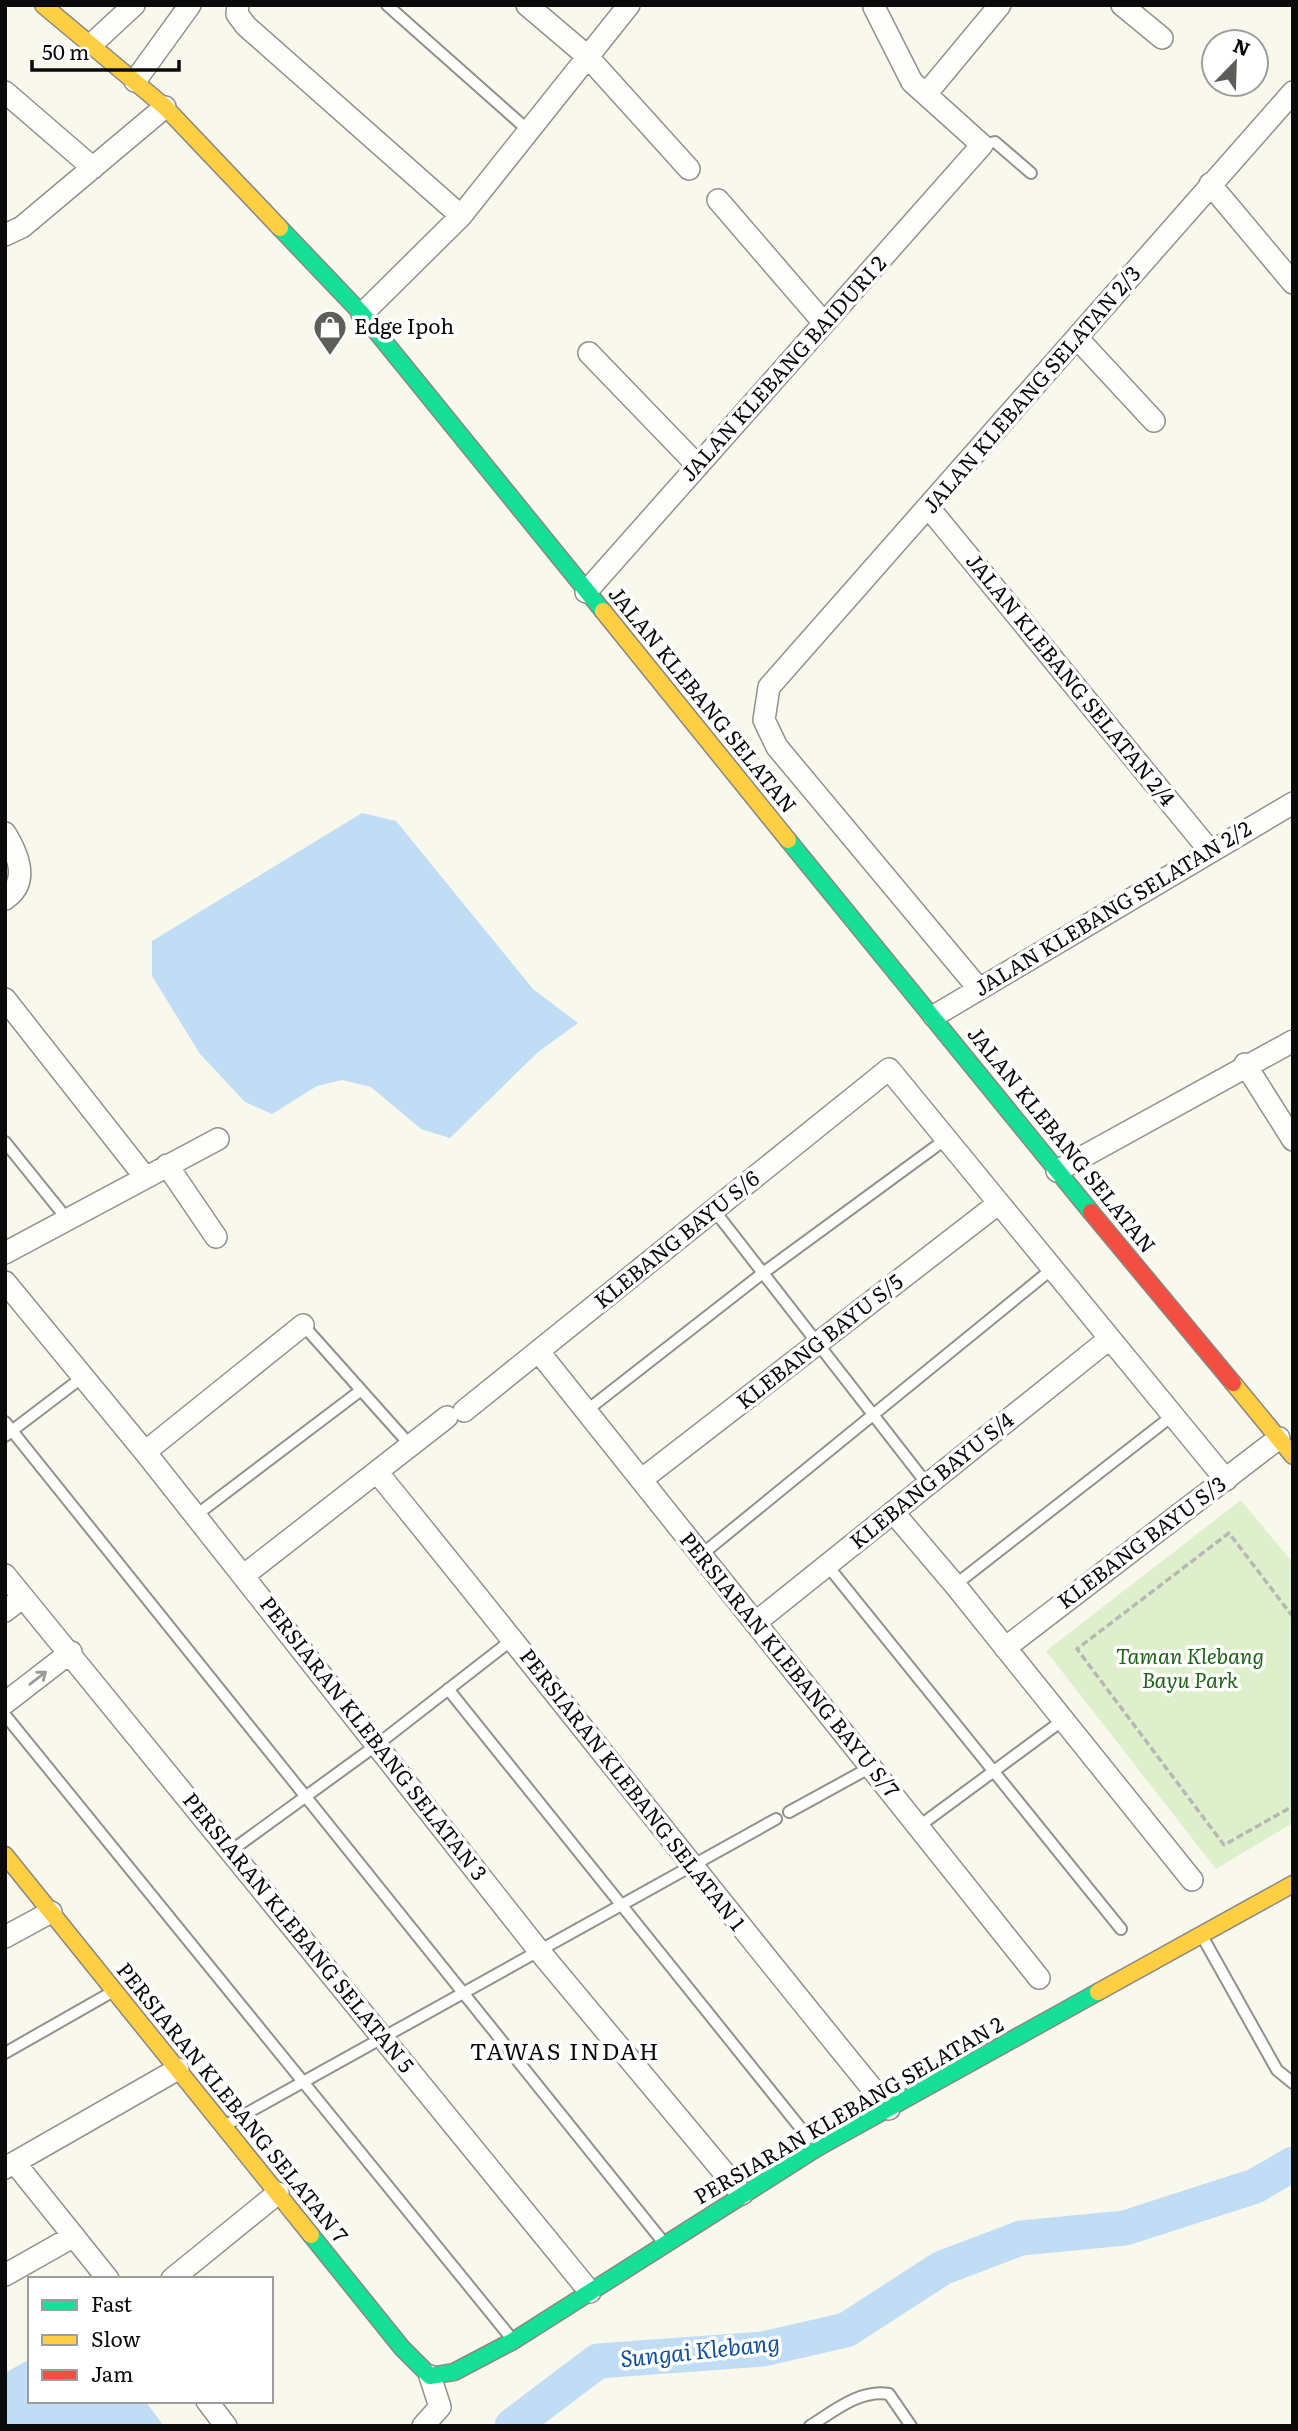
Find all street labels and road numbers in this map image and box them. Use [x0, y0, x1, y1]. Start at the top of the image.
street label: JALAN KLEBANG BAIDURI 2 [672, 248, 892, 487]
street label: JALAN KLEBANG SELATAN 2/3 [914, 258, 1146, 519]
street label: JALAN KLEBANG SELATAN 2/4 [960, 545, 1184, 812]
street label: JALAN KLEBANG SELATAN [603, 578, 805, 819]
street label: JALAN KLEBANG SELATAN 2/2 [967, 812, 1256, 1002]
street label: JALAN KLEBANG SELATAN [962, 1018, 1164, 1259]
street label: KLEBANG BAYU S/6 [586, 1162, 765, 1314]
street label: KLEBANG BAYU S/5 [729, 1265, 908, 1415]
street label: KLEBANG BAYU S/4 [842, 1403, 1019, 1555]
street label: KLEBANG BAYU S/3 [1050, 1467, 1231, 1615]
street label: PERSIARAN KLEBANG BAYU S/7 [674, 1524, 908, 1803]
street label: PERSIARAN KLEBANG SELATAN 3 [254, 1589, 496, 1886]
street label: PERSIARAN KLEBANG SELATAN 1 [514, 1641, 754, 1937]
street label: PERSIARAN KLEBANG SELATAN 5 [177, 1785, 423, 2078]
street label: PERSIARAN KLEBANG SELATAN 7 [111, 1955, 357, 2249]
street label: PERSIARAN KLEBANG SELATAN 2 [687, 2007, 1008, 2210]

